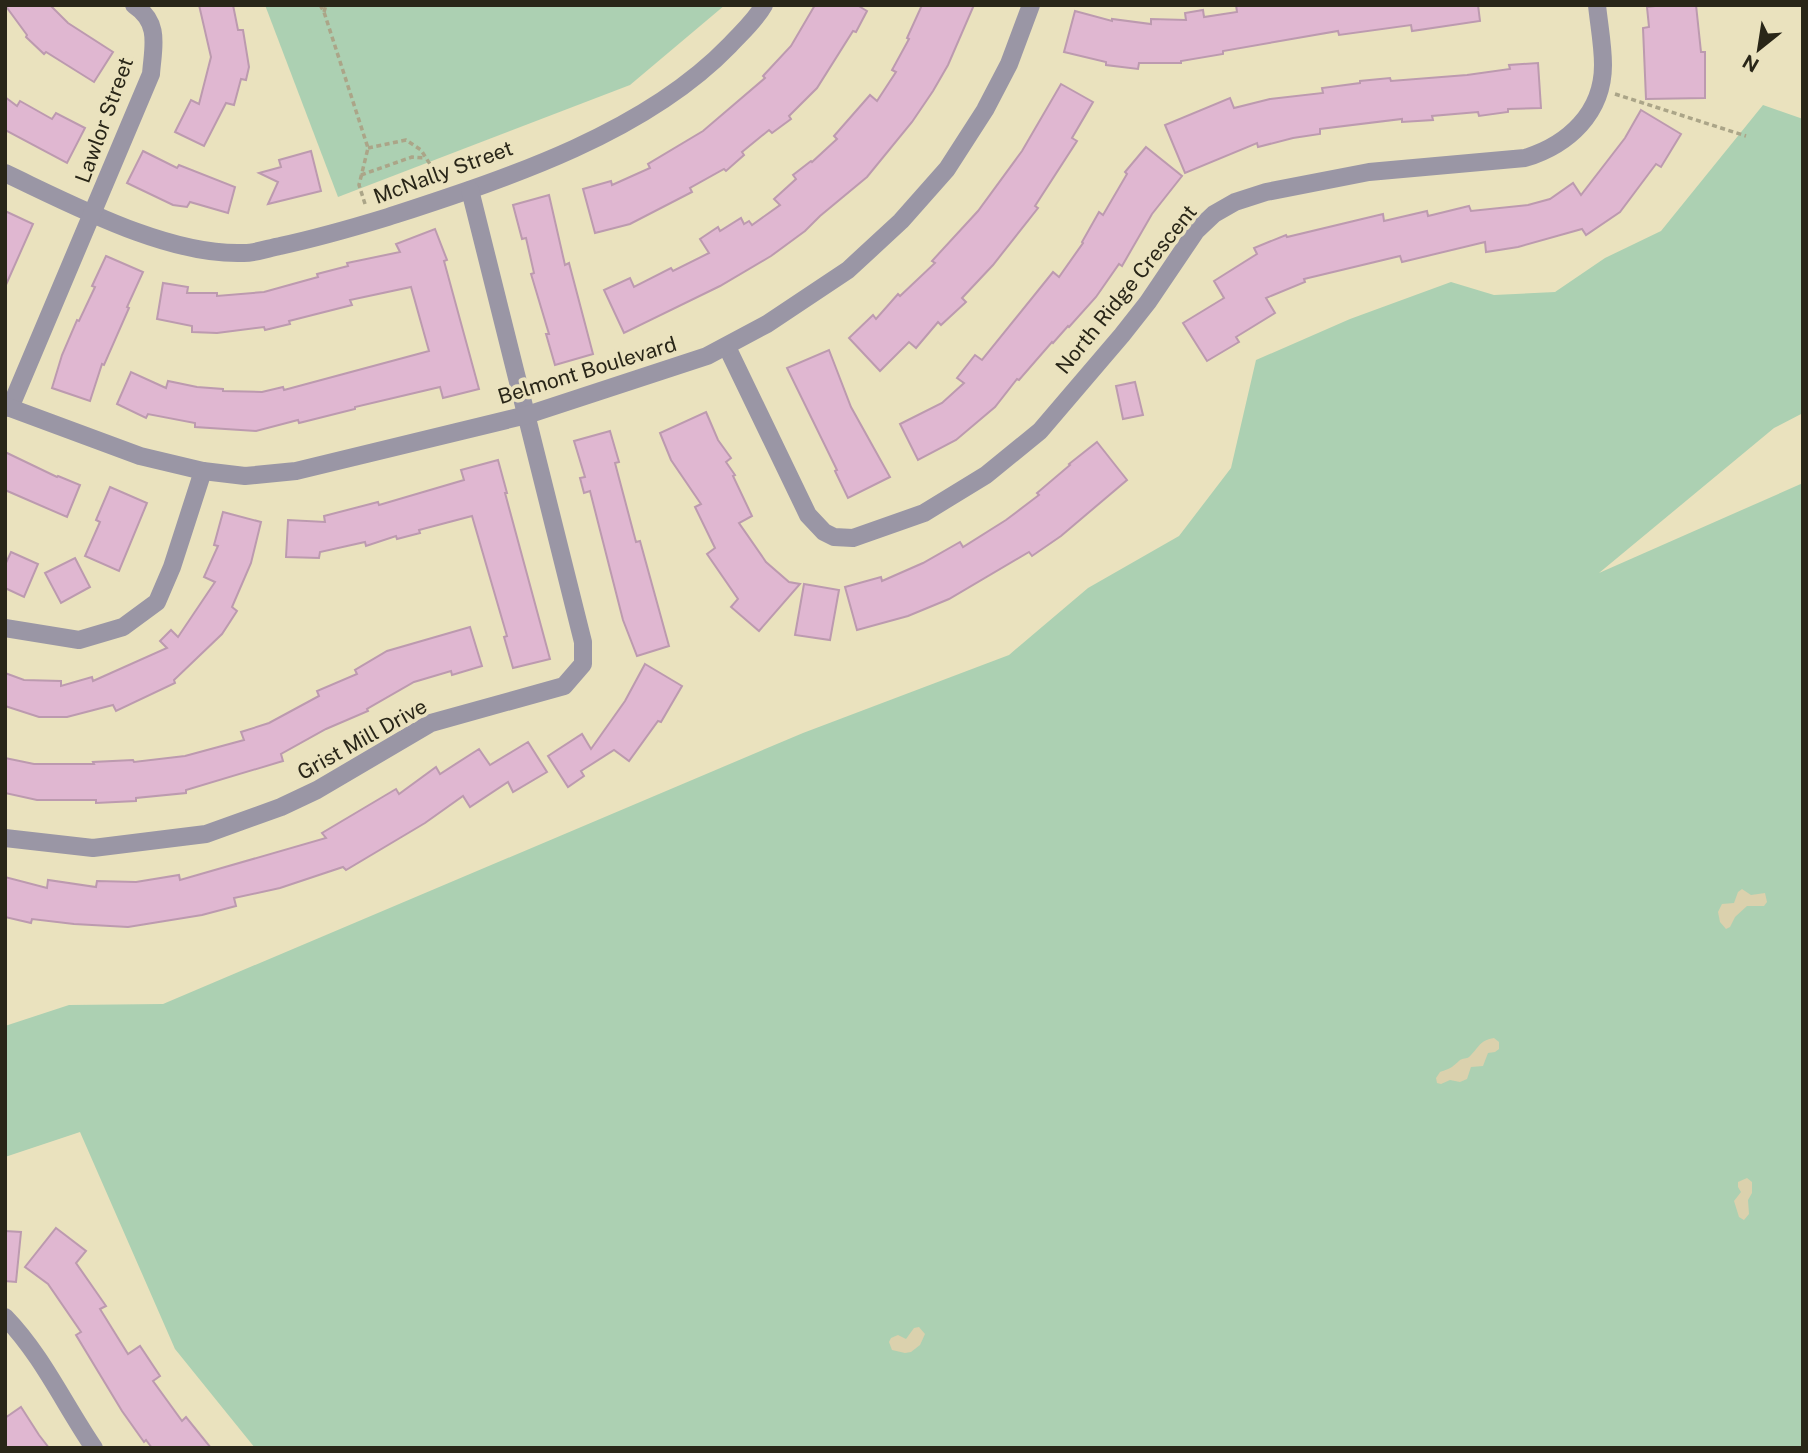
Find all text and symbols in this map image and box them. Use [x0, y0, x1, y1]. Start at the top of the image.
north arrow [1724, 14, 1794, 84]
text: N [1739, 50, 1762, 77]
street label: Lawlor Street [70, 54, 138, 186]
street label: McNally Street [370, 135, 516, 209]
street label: North Ridge Crescent [1050, 199, 1202, 379]
street label: Belmont Boulevard [495, 331, 679, 409]
street label: Grist Mill Drive [293, 693, 431, 785]

